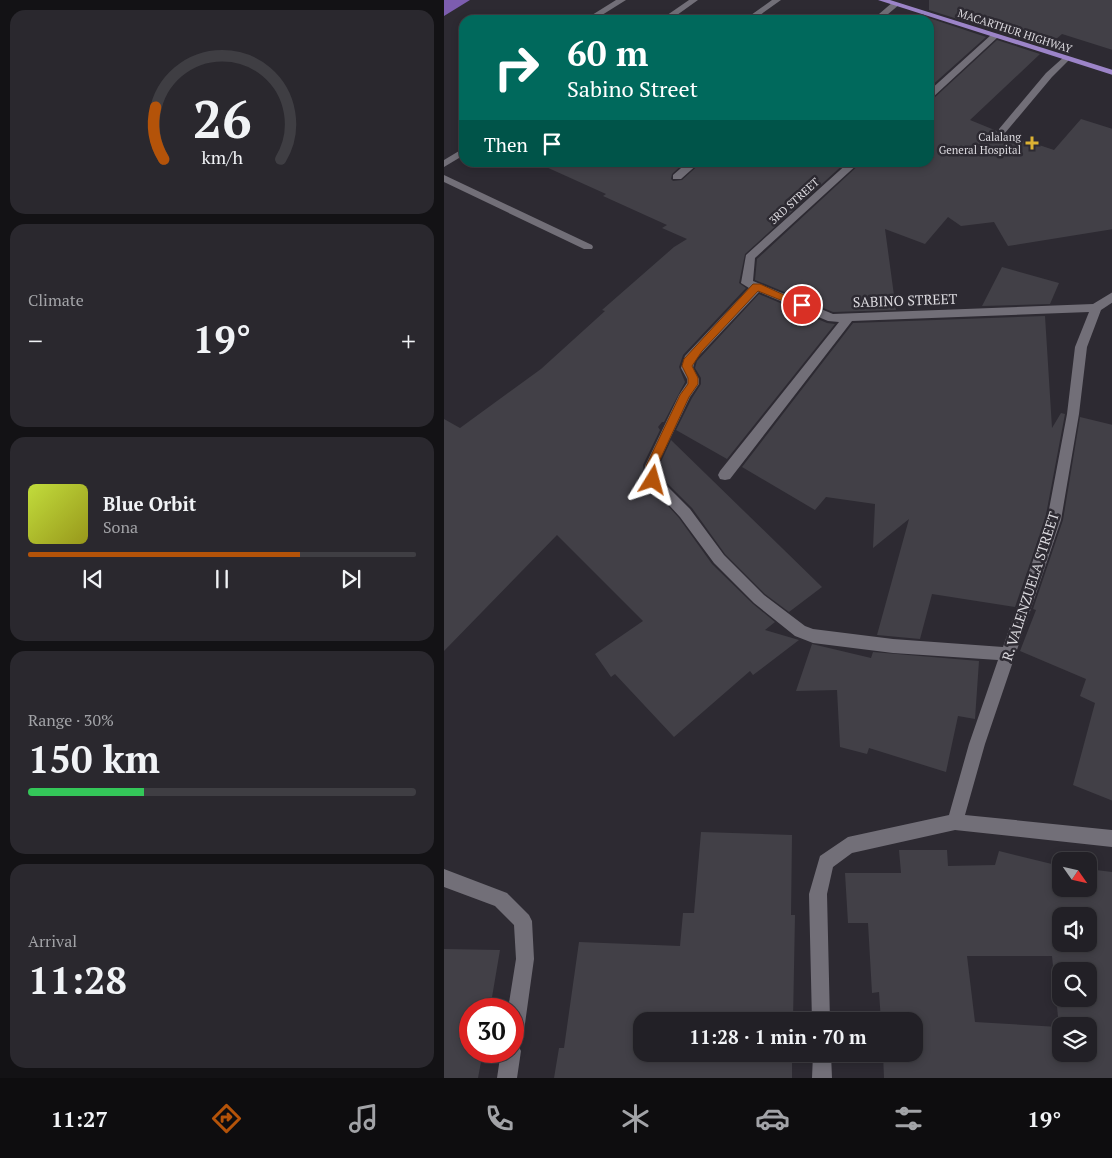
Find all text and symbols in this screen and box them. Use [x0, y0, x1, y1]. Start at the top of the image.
street label: MACARTHUR HIGHWAY [956, 6, 1075, 56]
text: 60 m [567, 30, 648, 76]
icon: right [484, 35, 549, 100]
text: Sabino Street [567, 74, 698, 103]
text: 26 [193, 84, 251, 153]
icon: arrive [538, 130, 566, 158]
place label: Calalang General Hospital [939, 130, 1021, 157]
text: Then [484, 132, 528, 157]
marker: Calalang General Hospital [1025, 136, 1039, 150]
text: km/h [201, 145, 243, 169]
street label: 3RD STREET [766, 175, 822, 227]
pin [781, 284, 823, 326]
text: Climate [28, 289, 84, 311]
street label: SABINO STREET [852, 289, 958, 311]
icon: arrive [788, 291, 816, 319]
text: 19° [193, 314, 251, 364]
text: − [28, 322, 43, 359]
text: + [401, 322, 416, 359]
position arrow [626, 453, 678, 505]
text: Blue Orbit [103, 491, 196, 516]
street label: R. VALENZUELA STREET [997, 509, 1063, 663]
text: Sona [103, 516, 138, 538]
icon: previous [79, 565, 107, 593]
icon: pause [208, 565, 236, 593]
icon: next [337, 565, 365, 593]
text: Range · 30% [28, 709, 114, 731]
text: 150 km [28, 734, 160, 784]
north arrow [1052, 852, 1096, 898]
map controls [1052, 852, 1097, 1062]
button: sound [1052, 907, 1097, 952]
text: Arrival [28, 930, 77, 952]
text: 11:28 [28, 955, 127, 1005]
button: search [1052, 962, 1097, 1007]
speed limit sign: 30 [459, 998, 524, 1063]
button: layers [1052, 1017, 1097, 1062]
text: 11:28 · 1 min · 70 m [689, 1024, 867, 1049]
icon: directions [209, 1101, 244, 1136]
icon: music [346, 1101, 381, 1136]
icon: phone [482, 1101, 517, 1136]
icon: climate [618, 1101, 653, 1136]
icon: car [755, 1101, 790, 1136]
icon: filters [891, 1101, 926, 1136]
text: 11:27 [51, 1104, 108, 1133]
text: 19° [1027, 1104, 1061, 1133]

